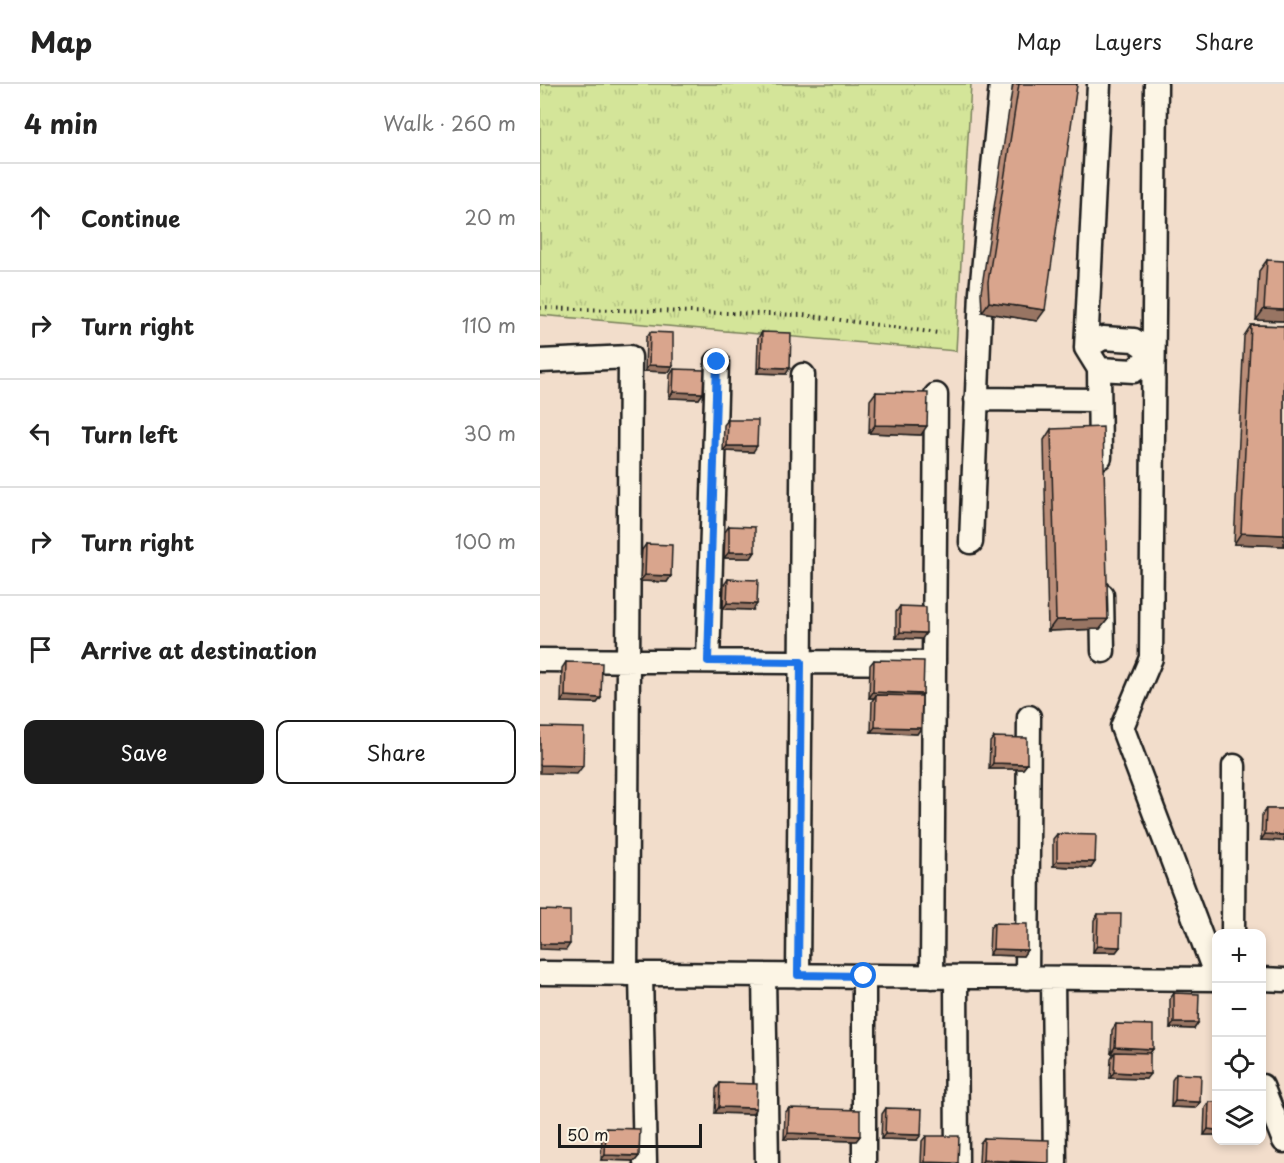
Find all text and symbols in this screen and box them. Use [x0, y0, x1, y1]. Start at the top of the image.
text: Map [30, 20, 92, 63]
text: Map [1017, 25, 1061, 57]
text: Layers [1094, 25, 1162, 57]
text: Share [1195, 25, 1254, 57]
text: 4 min [24, 104, 98, 143]
text: Walk · 260 m [383, 108, 516, 138]
icon: ahead [24, 201, 57, 234]
text: Continue [81, 201, 180, 234]
text: 20 m [464, 202, 516, 232]
icon: right [24, 309, 57, 342]
text: Turn right [81, 309, 194, 342]
text: 110 m [462, 310, 516, 340]
route end [703, 348, 729, 374]
icon: left [24, 417, 57, 450]
text: Turn left [81, 417, 178, 450]
text: 30 m [463, 418, 516, 448]
icon: right [24, 525, 57, 558]
text: Turn right [81, 525, 194, 558]
text: 100 m [455, 526, 516, 556]
icon: arrive [24, 633, 57, 666]
text: Arrive at destination [81, 633, 317, 666]
button: Save [24, 720, 264, 784]
button: Share [276, 720, 516, 784]
map controls [1212, 929, 1266, 1145]
button: + [1212, 929, 1266, 983]
route start [850, 962, 876, 988]
button: − [1212, 983, 1266, 1037]
button: locate [1212, 1037, 1266, 1091]
button: layers [1212, 1091, 1266, 1145]
scale bar [558, 1121, 702, 1148]
text: 50 m [567, 1122, 608, 1146]

